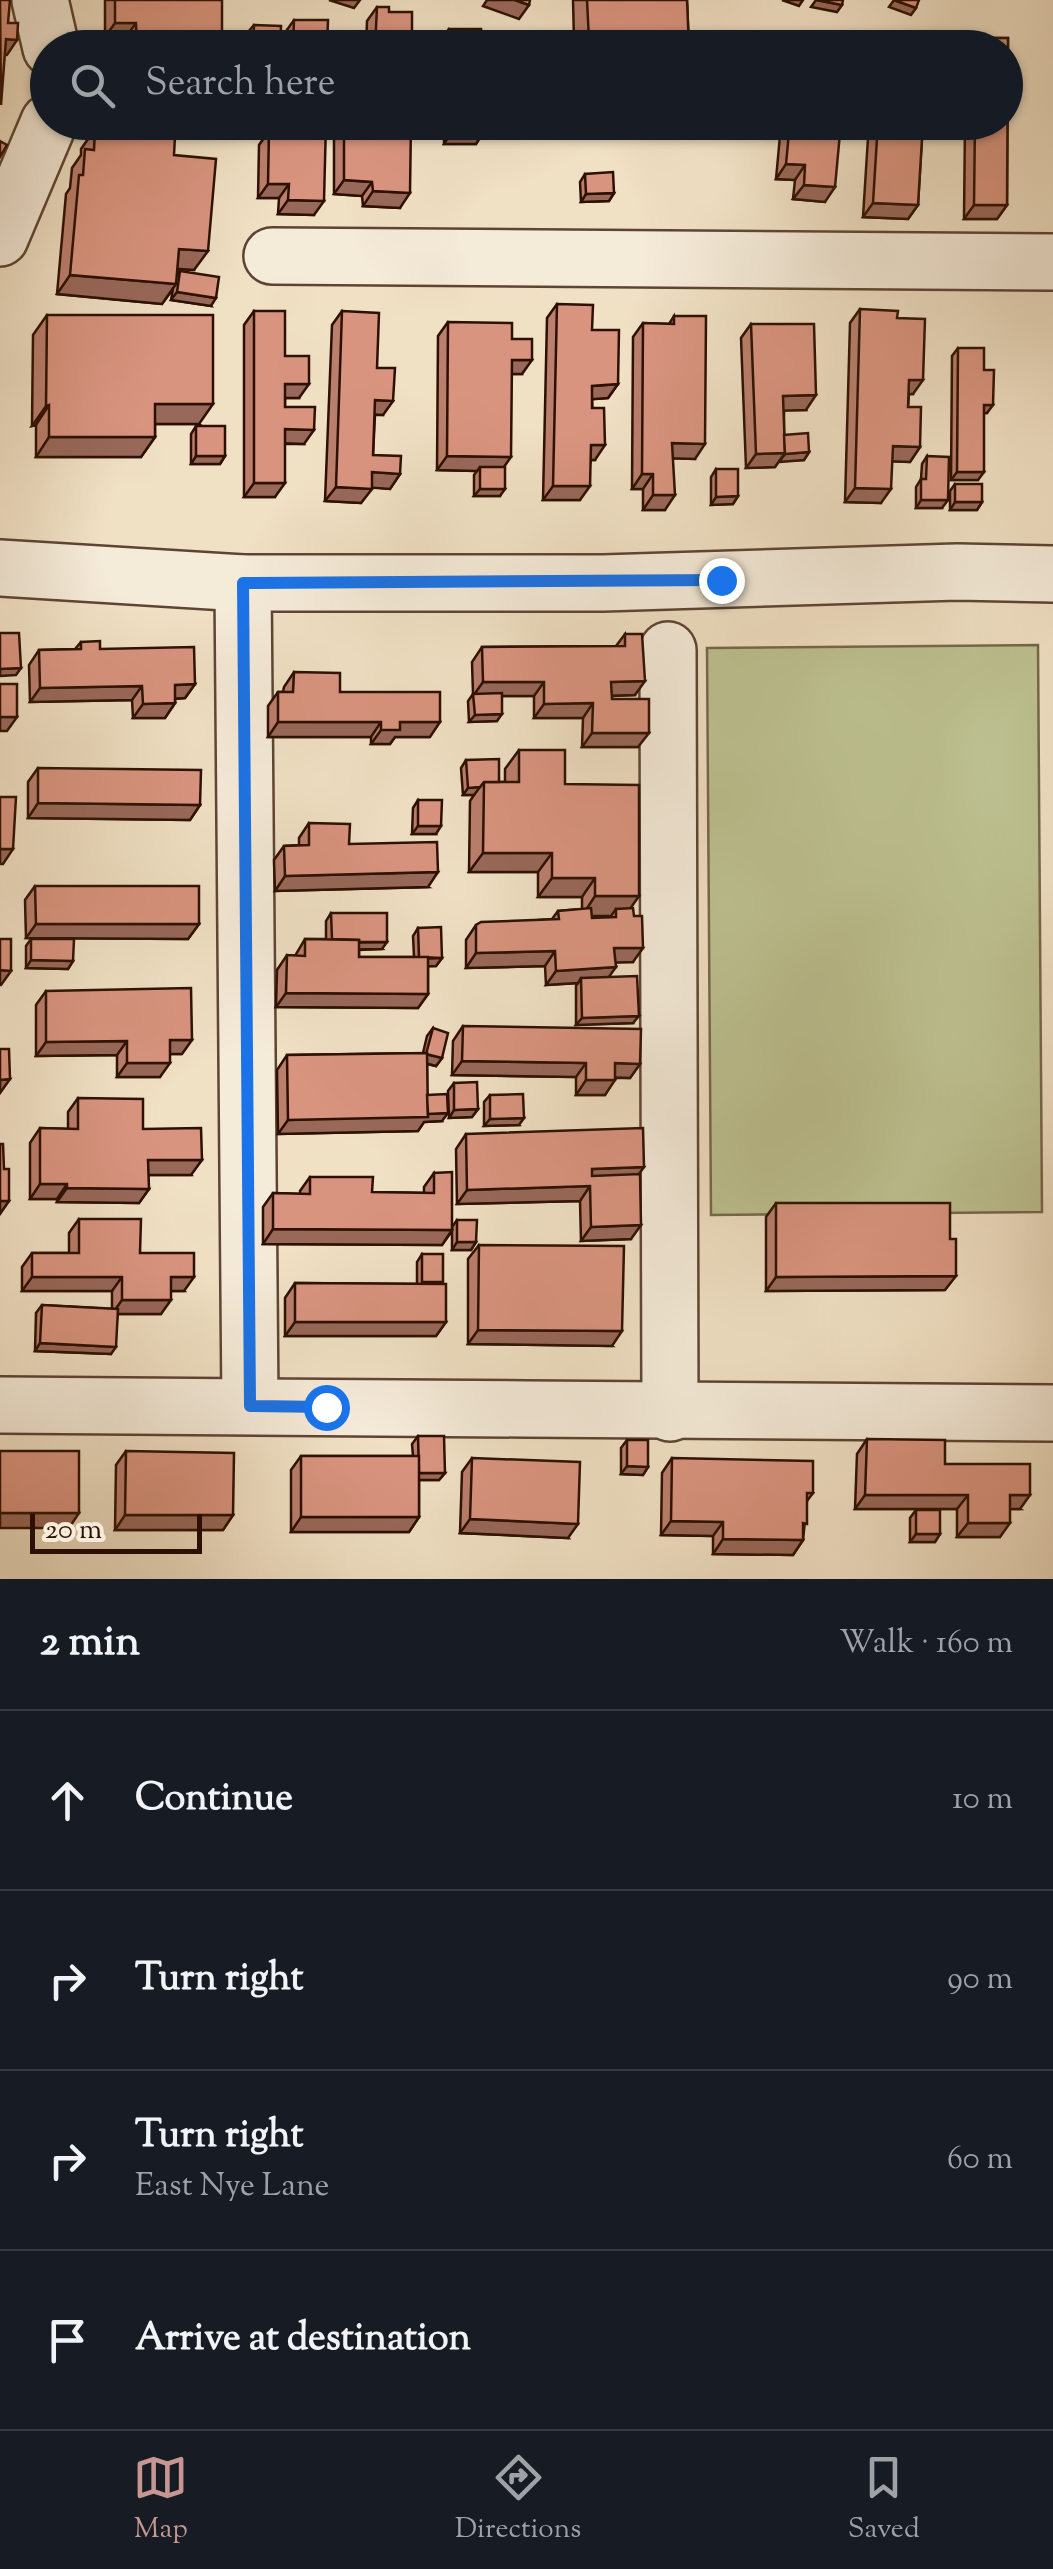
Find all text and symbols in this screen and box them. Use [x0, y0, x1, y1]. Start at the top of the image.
search box [30, 30, 1023, 140]
icon: search [65, 58, 120, 113]
text: Search here [145, 58, 336, 112]
route end [699, 558, 745, 604]
route start [304, 1385, 350, 1431]
scale bar [30, 1509, 202, 1553]
text: 20 m [45, 1511, 102, 1551]
text: 2 min [40, 1614, 140, 1674]
text: Walk · 160 m [839, 1621, 1013, 1667]
icon: ahead [40, 1773, 95, 1828]
text: Continue [135, 1773, 293, 1827]
text: 10 m [952, 1777, 1013, 1823]
icon: right [40, 1953, 95, 2008]
text: Turn right [135, 1953, 303, 2007]
text: 90 m [947, 1957, 1013, 2003]
text: Turn right [135, 2110, 303, 2164]
icon: right [40, 2133, 95, 2188]
text: 60 m [947, 2137, 1013, 2183]
text: East Nye Lane [135, 2164, 329, 2210]
icon: arrive [40, 2313, 95, 2368]
text: Arrive at destination [135, 2313, 471, 2367]
tab: Map [133, 2450, 188, 2550]
tab: Directions [455, 2450, 581, 2550]
tab: Saved [848, 2450, 920, 2550]

